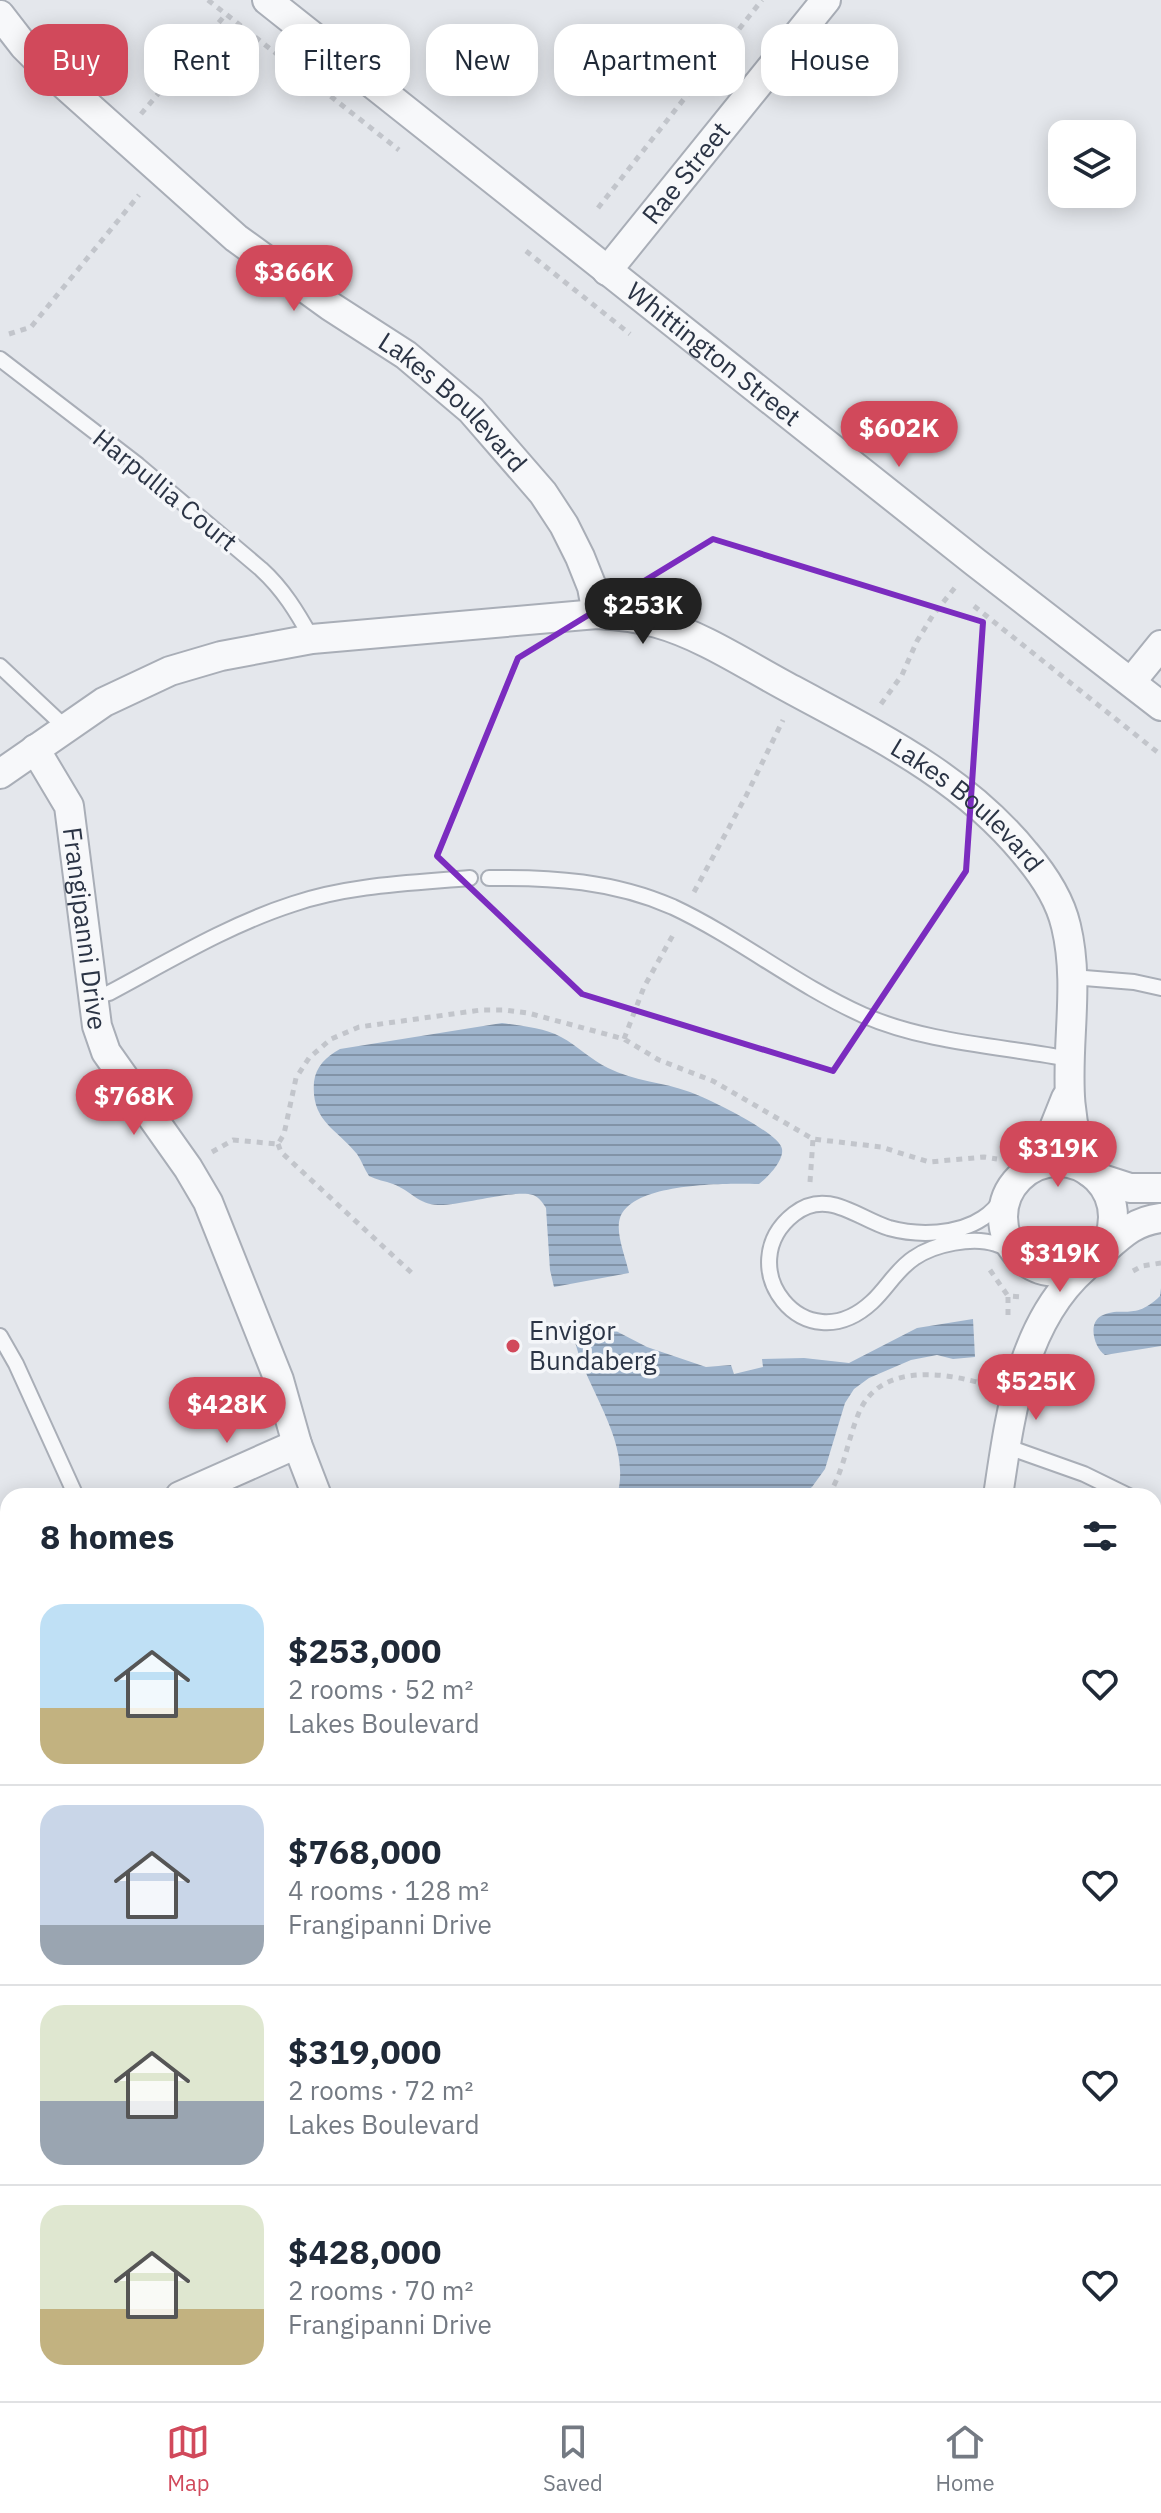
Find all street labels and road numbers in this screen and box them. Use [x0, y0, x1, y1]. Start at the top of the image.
street label: Rae Street [634, 114, 737, 231]
street label: Whittington Street [620, 274, 808, 433]
street label: Lakes Boulevard [372, 324, 535, 479]
street label: Harpullia Court [86, 420, 245, 558]
street label: Lakes Boulevard [885, 730, 1052, 879]
street label: Frangipanni Drive [56, 825, 115, 1032]

